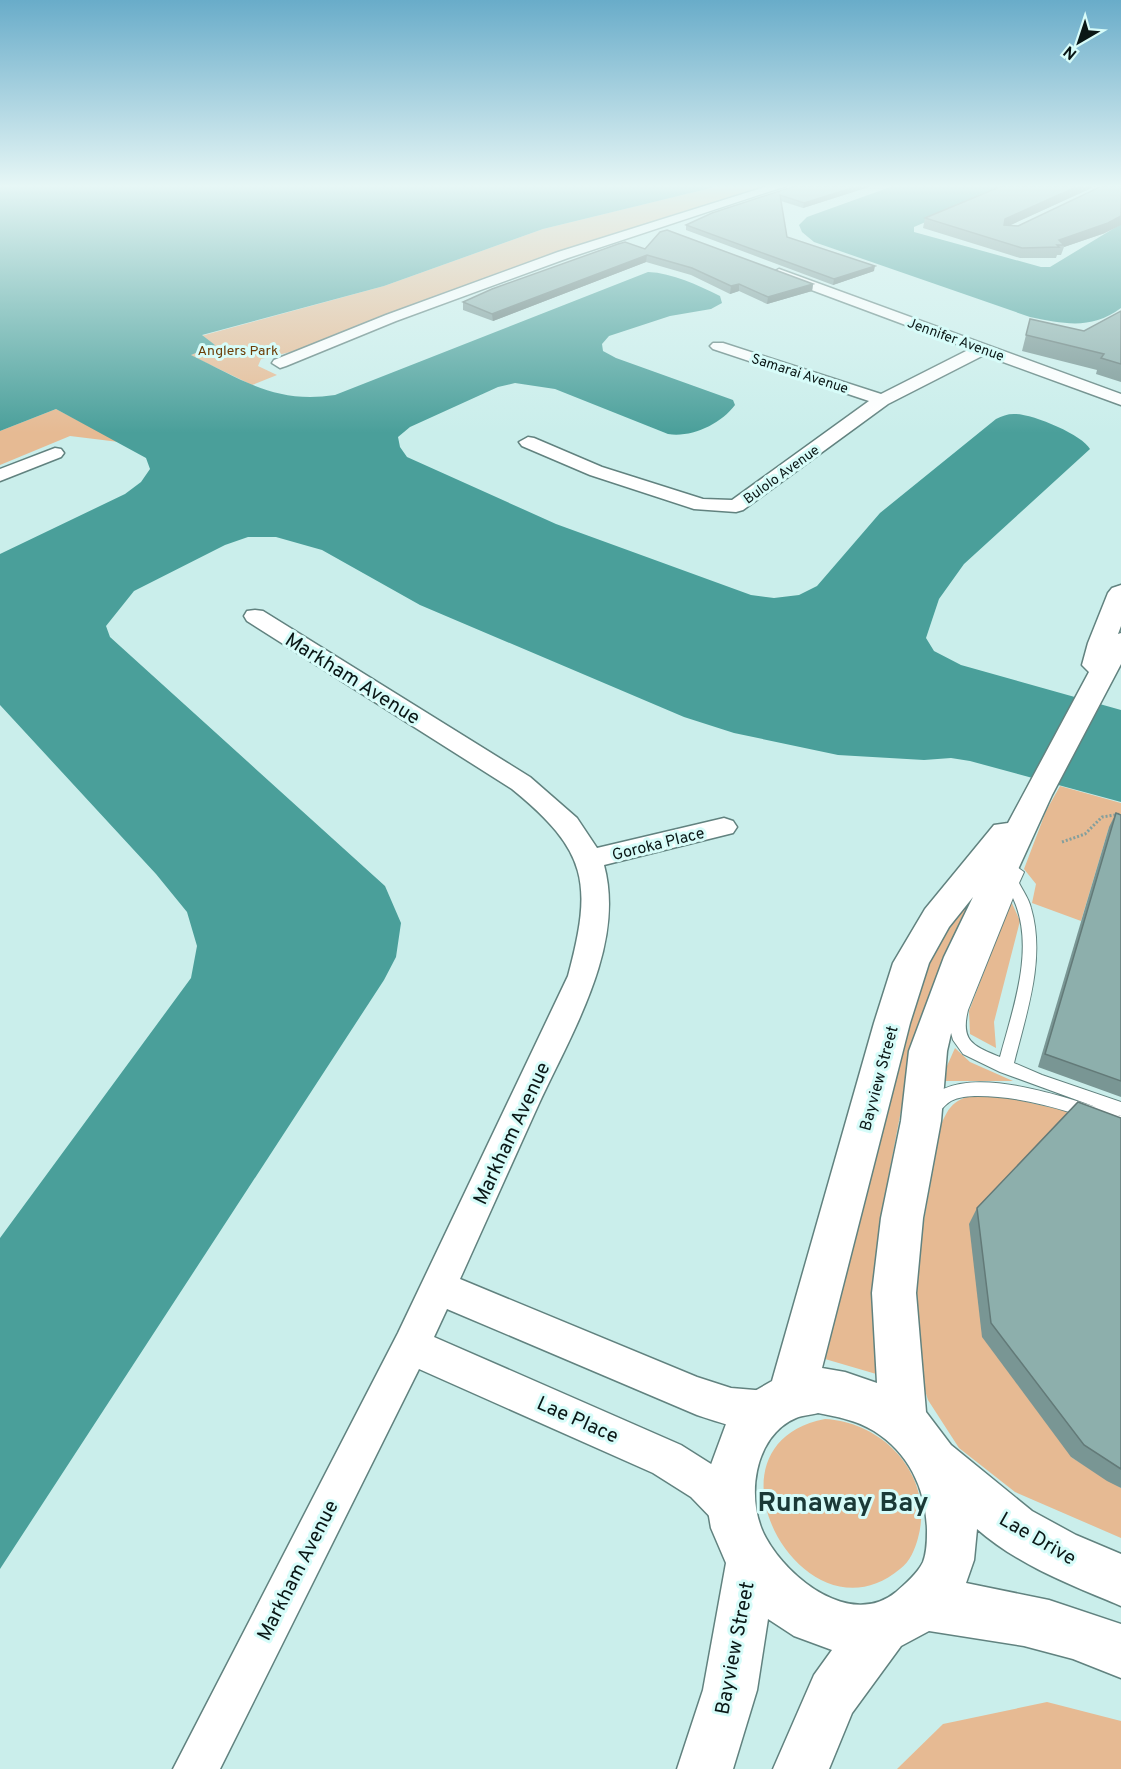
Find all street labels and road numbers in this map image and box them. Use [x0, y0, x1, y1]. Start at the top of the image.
street label: Jennifer Avenue [905, 315, 1006, 366]
street label: Samarai Avenue [749, 351, 850, 398]
street label: Bulolo Avenue [741, 442, 823, 508]
street label: Markham Avenue [280, 628, 424, 732]
street label: Goroka Place [610, 824, 707, 866]
street label: Bayview Street [856, 1024, 904, 1133]
street label: Markham Avenue [468, 1058, 557, 1209]
street label: Lae Place [532, 1391, 622, 1450]
street label: Markham Avenue [252, 1496, 345, 1646]
street label: Lae Drive [994, 1507, 1080, 1572]
street label: Bayview Street [710, 1580, 762, 1717]

